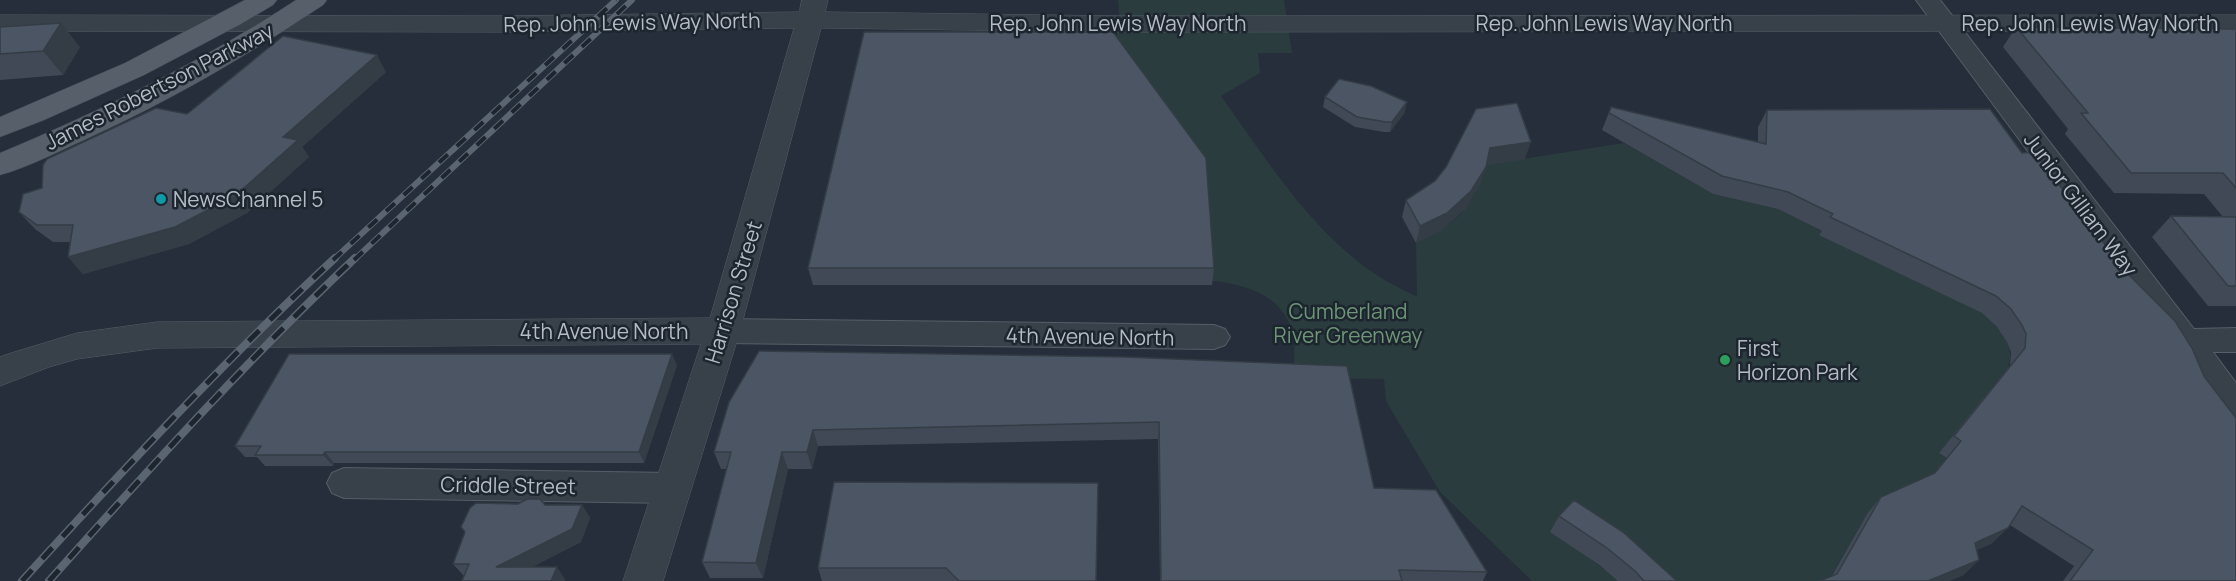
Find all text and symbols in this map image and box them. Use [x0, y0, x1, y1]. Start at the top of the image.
street label: Rep. John Lewis Way North [503, 6, 761, 38]
street label: Rep. John Lewis Way North [989, 9, 1247, 37]
street label: Rep. John Lewis Way North [1475, 9, 1733, 37]
street label: Rep. John Lewis Way North [1961, 9, 2219, 37]
street label: James Robertson Parkway [40, 16, 278, 156]
street label: Junior Gilliam Way [2018, 127, 2144, 281]
place label: NewsChannel 5 [173, 185, 324, 213]
marker: NewsChannel 5 [154, 192, 168, 206]
street label: Harrison Street [698, 217, 768, 367]
park label: Cumberland River Greenway [1274, 297, 1422, 349]
street label: 4th Avenue North [520, 317, 688, 345]
street label: 4th Avenue North [1005, 321, 1175, 351]
place label: First Horizon Park [1737, 334, 1858, 386]
marker: First Horizon Park [1718, 353, 1732, 367]
street label: Criddle Street [440, 470, 576, 500]

